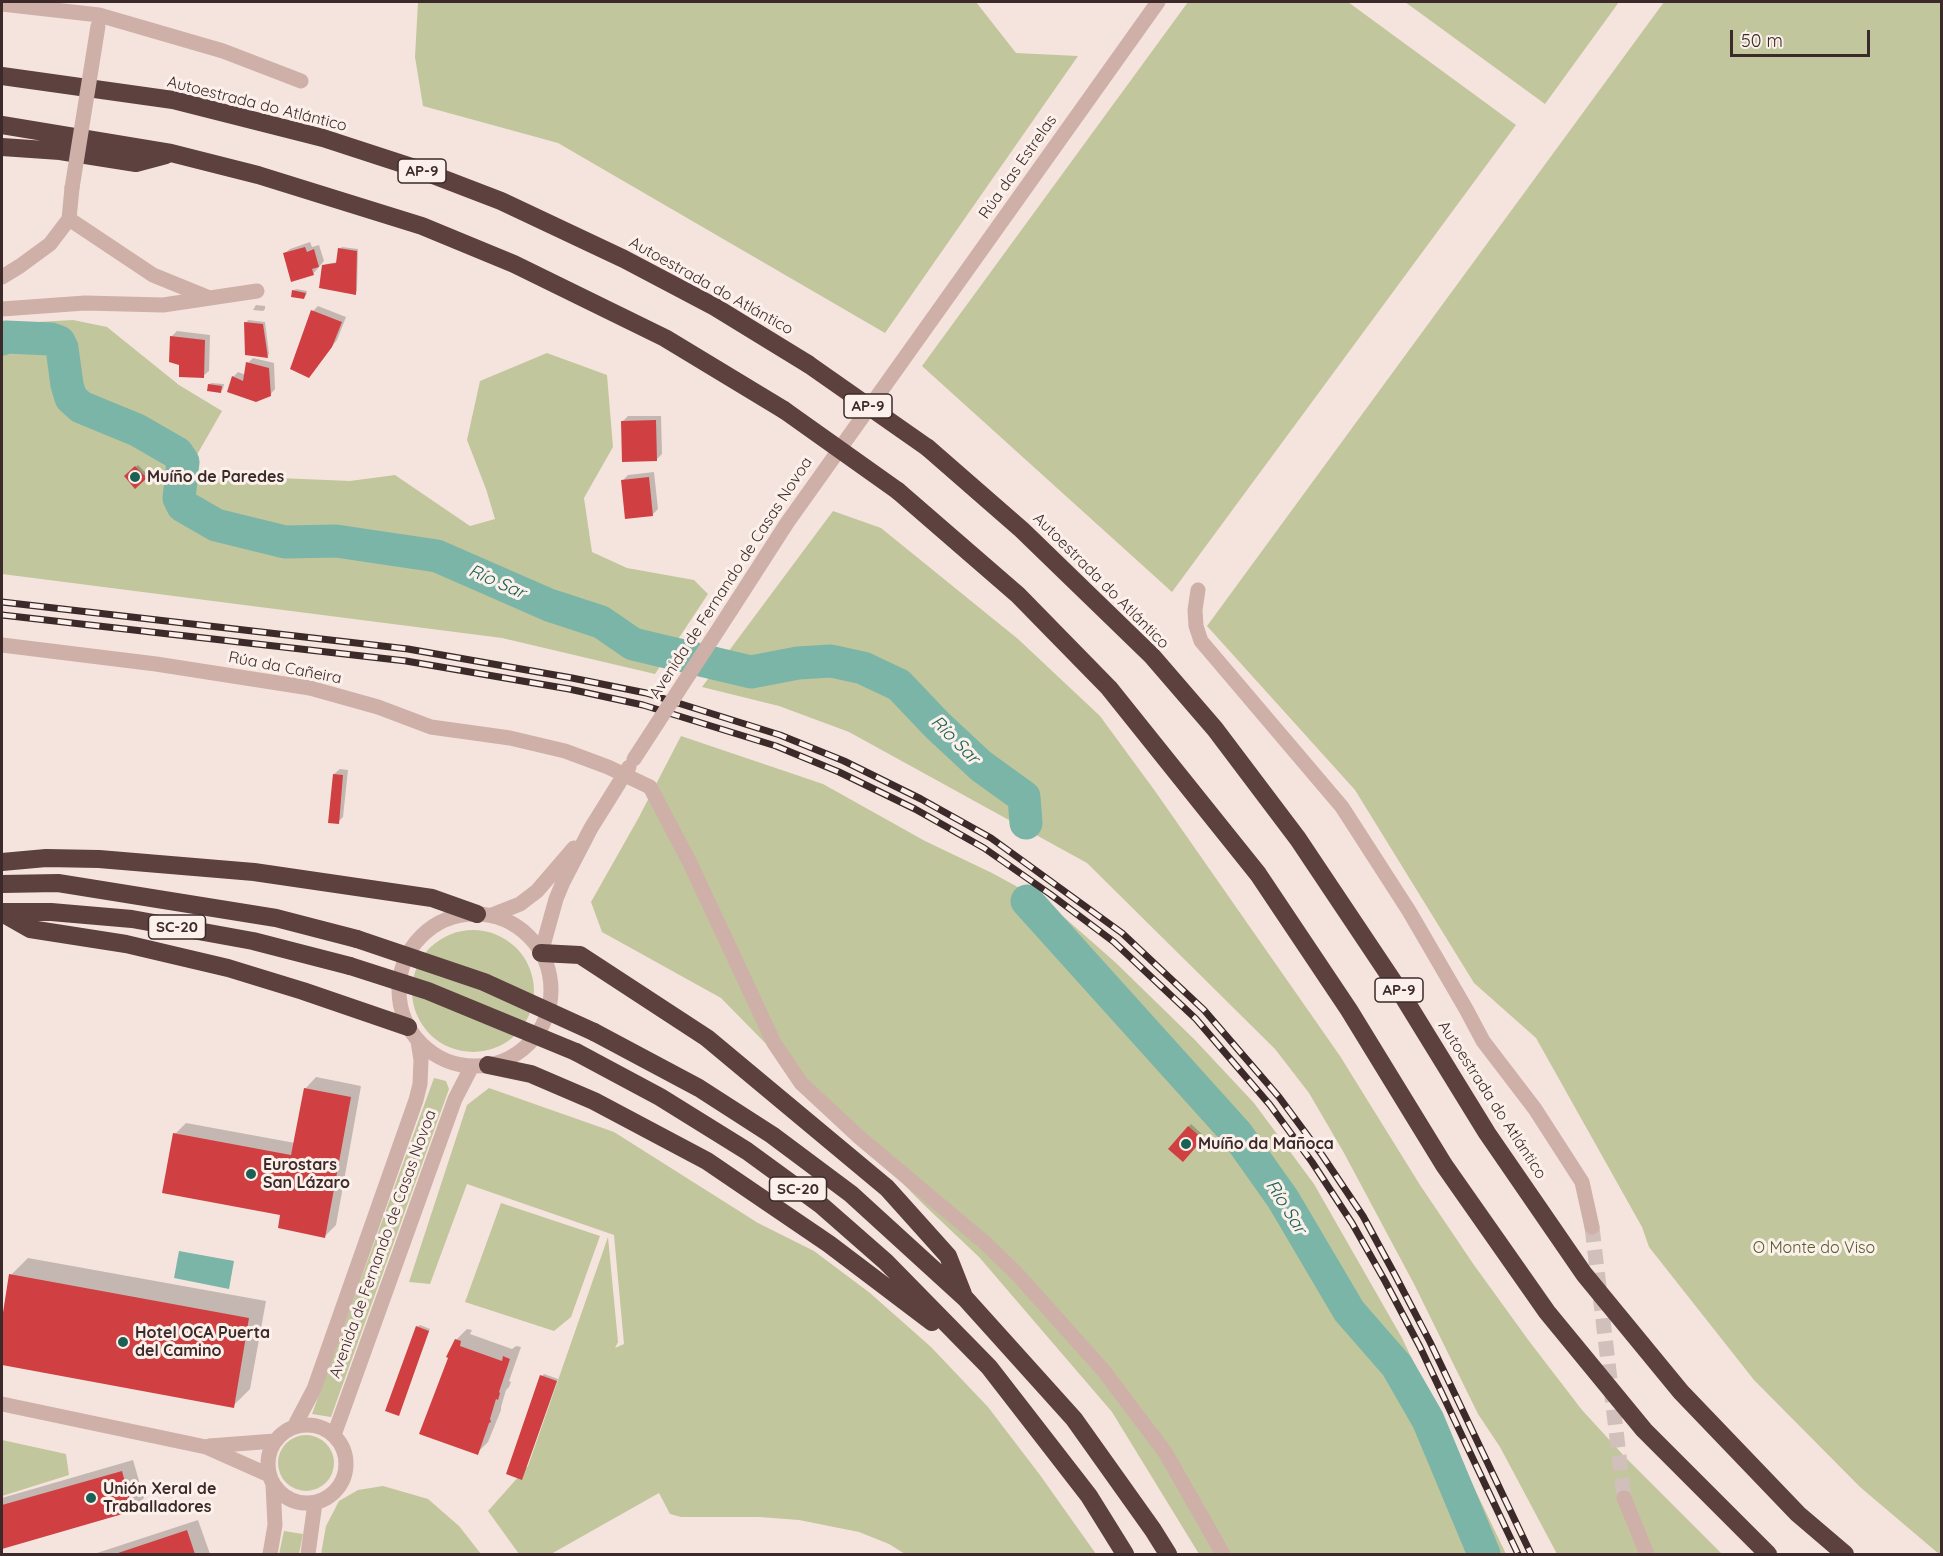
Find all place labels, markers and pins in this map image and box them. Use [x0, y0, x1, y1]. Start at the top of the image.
place label: Muíño de Paredes [147, 467, 284, 487]
marker: Muíño de Paredes [128, 470, 142, 484]
place label: Muíño da Mañoca [1198, 1134, 1334, 1154]
marker: Muíño da Mañoca [1179, 1137, 1193, 1151]
place label: Eurostars San Lázaro [263, 1155, 350, 1193]
marker: Eurostars San Lázaro [244, 1167, 258, 1181]
place label: Hotel OCA Puerta del Camino [135, 1323, 270, 1361]
marker: Hotel OCA Puerta del Camino [116, 1335, 130, 1349]
place label: Unión Xeral de Traballadores [103, 1479, 216, 1517]
marker: Unión Xeral de Traballadores [84, 1491, 98, 1505]

